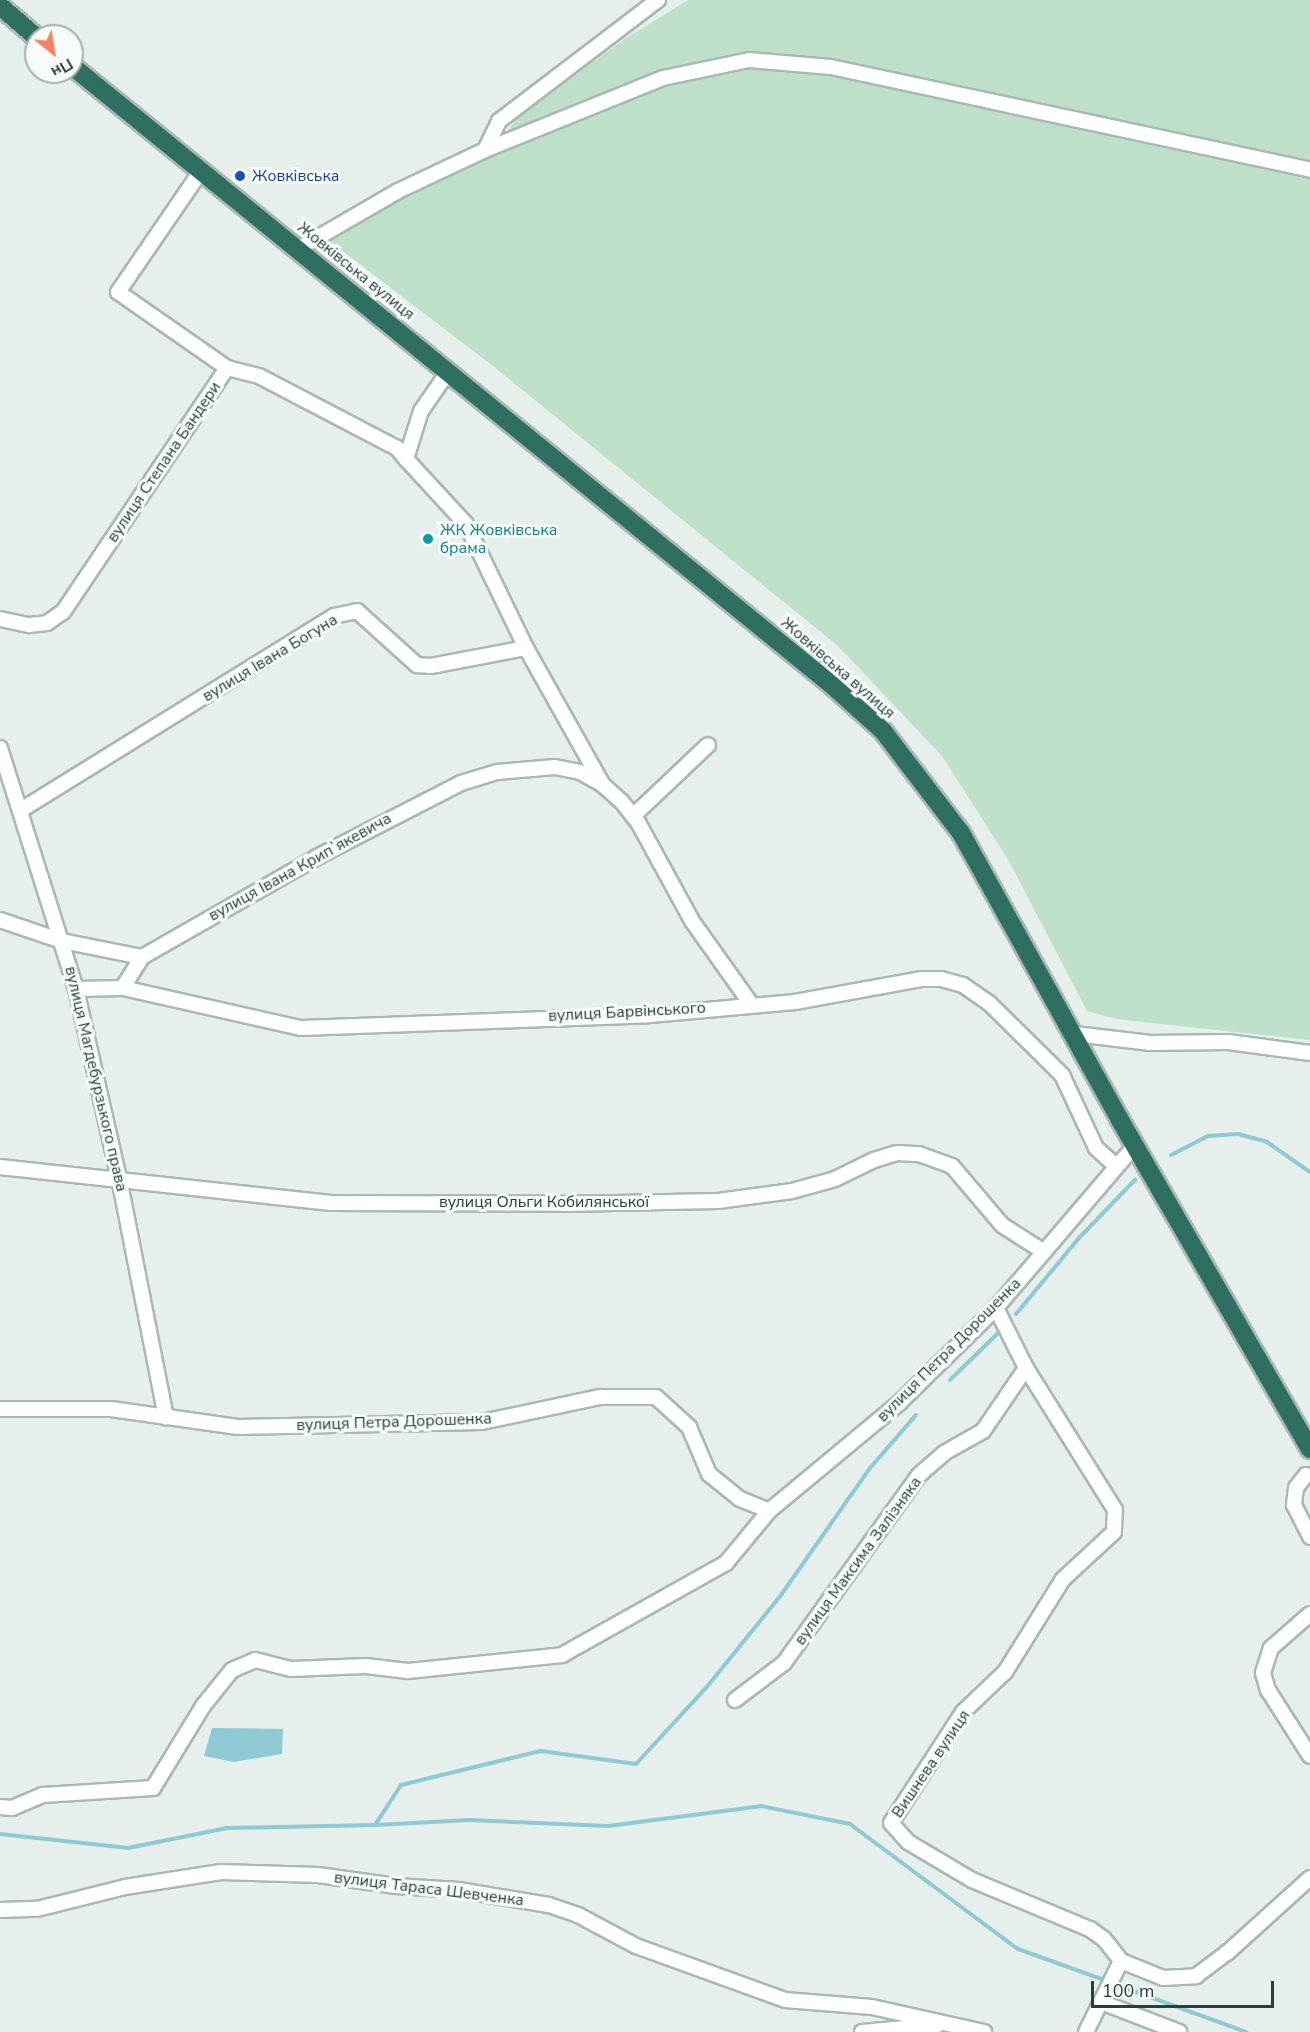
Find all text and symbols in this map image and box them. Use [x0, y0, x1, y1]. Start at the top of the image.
north arrow [24, 24, 84, 84]
text: Пн [47, 53, 77, 83]
place label: Жовківська [252, 166, 339, 186]
marker: Жовківська [233, 169, 247, 183]
street label: Жовківська вулиця [294, 218, 418, 324]
street label: вулиця Степана Бандери [103, 378, 225, 546]
place label: ЖК Жовківська брама [440, 520, 557, 558]
marker: ЖК Жовківська брама [421, 532, 435, 546]
street label: вулиця Івана Богуна [199, 610, 341, 706]
street label: Жовківська вулиця [777, 613, 899, 723]
street label: вулиця Івана Крипʼякевича [205, 809, 395, 925]
street label: вулиця Магдебурзького права [61, 964, 131, 1194]
street label: вулиця Барвінського [548, 998, 706, 1026]
street label: вулиця Ольги Кобилянської [439, 1192, 649, 1212]
street label: вулиця Петра Дорошенка [873, 1274, 1025, 1426]
street label: вулиця Петра Дорошенка [296, 1409, 492, 1435]
street label: вулиця Максима Залізняка [790, 1473, 926, 1649]
street label: Вишнева вулиця [888, 1706, 974, 1822]
street label: вулиця Тараса Шевченка [333, 1868, 525, 1910]
scale bar [1094, 1969, 1277, 2007]
text: 100 m [1102, 1979, 1154, 2003]

